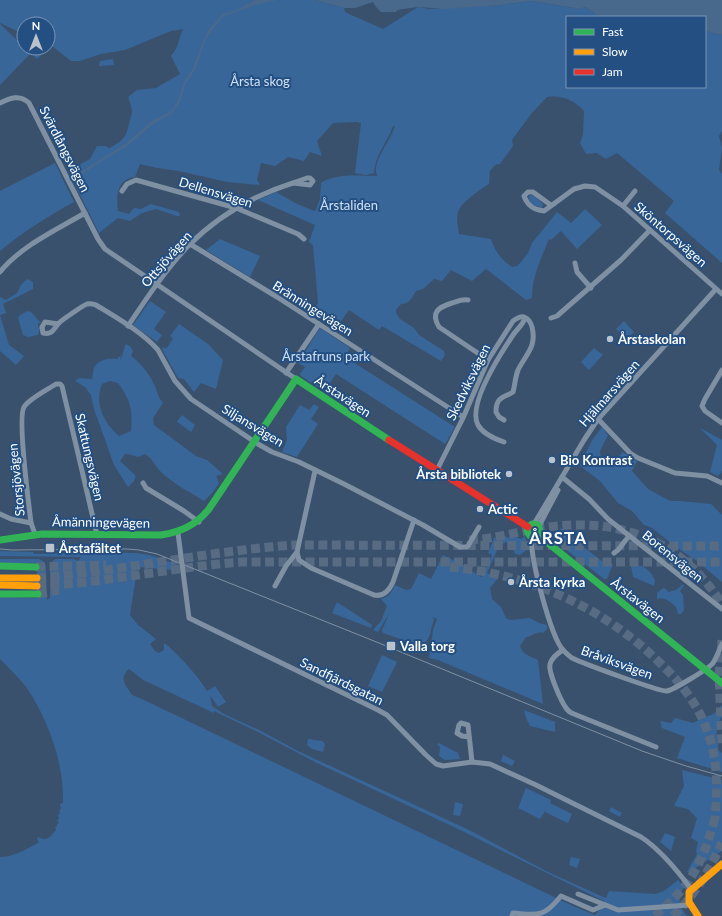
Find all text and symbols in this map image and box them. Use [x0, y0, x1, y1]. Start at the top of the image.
north arrow [16, 16, 56, 56]
legend [566, 16, 706, 88]
text: N [32, 19, 40, 32]
text: Fast [602, 24, 624, 39]
text: Slow [602, 44, 628, 59]
text: Jam [602, 64, 623, 79]
park label: Årsta skog [230, 73, 290, 89]
street label: Svärdlångsvägen [36, 103, 94, 195]
street label: Dellensvägen [177, 173, 255, 211]
park label: Årstaliden [320, 197, 378, 213]
street label: Sköntorpsvägen [631, 198, 711, 270]
street label: Ottsjövägen [137, 228, 195, 290]
street label: Bränningevägen [270, 277, 356, 339]
place label: Årstaskolan [617, 331, 686, 347]
marker: Årstaskolan [605, 334, 615, 344]
street label: Skedviksvägen [443, 341, 493, 423]
park label: Årstafruns park [282, 348, 370, 364]
street label: Hjälmarsvägen [576, 356, 642, 430]
street label: Årstavägen [312, 372, 374, 420]
street label: Siljansvägen [219, 400, 287, 450]
street label: Skattungsvägen [72, 412, 108, 502]
street label: Storsjövägen [4, 443, 28, 517]
place label: Bio Kontrast [560, 452, 632, 468]
marker: Bio Kontrast [547, 455, 557, 465]
place label: Årsta bibliotek [415, 466, 501, 482]
marker: Årsta bibliotek [504, 469, 514, 479]
place label: Actic [487, 501, 518, 517]
marker: Actic [475, 504, 485, 514]
street label: Åmänningevägen [52, 513, 150, 531]
district label: ÅRSTA [528, 527, 587, 548]
street label: Borensvägen [639, 527, 707, 585]
place label: Årstafältet [58, 540, 121, 556]
marker: Årstafältet [44, 542, 56, 554]
place label: Årsta kyrka [518, 574, 585, 590]
street label: Årstavägen [608, 574, 668, 626]
marker: Årsta kyrka [506, 577, 516, 587]
place label: Valla torg [399, 638, 455, 654]
marker: Valla torg [385, 640, 397, 652]
street label: Bråviksvägen [579, 642, 655, 682]
street label: Sandfjärdsgatan [298, 654, 386, 708]

